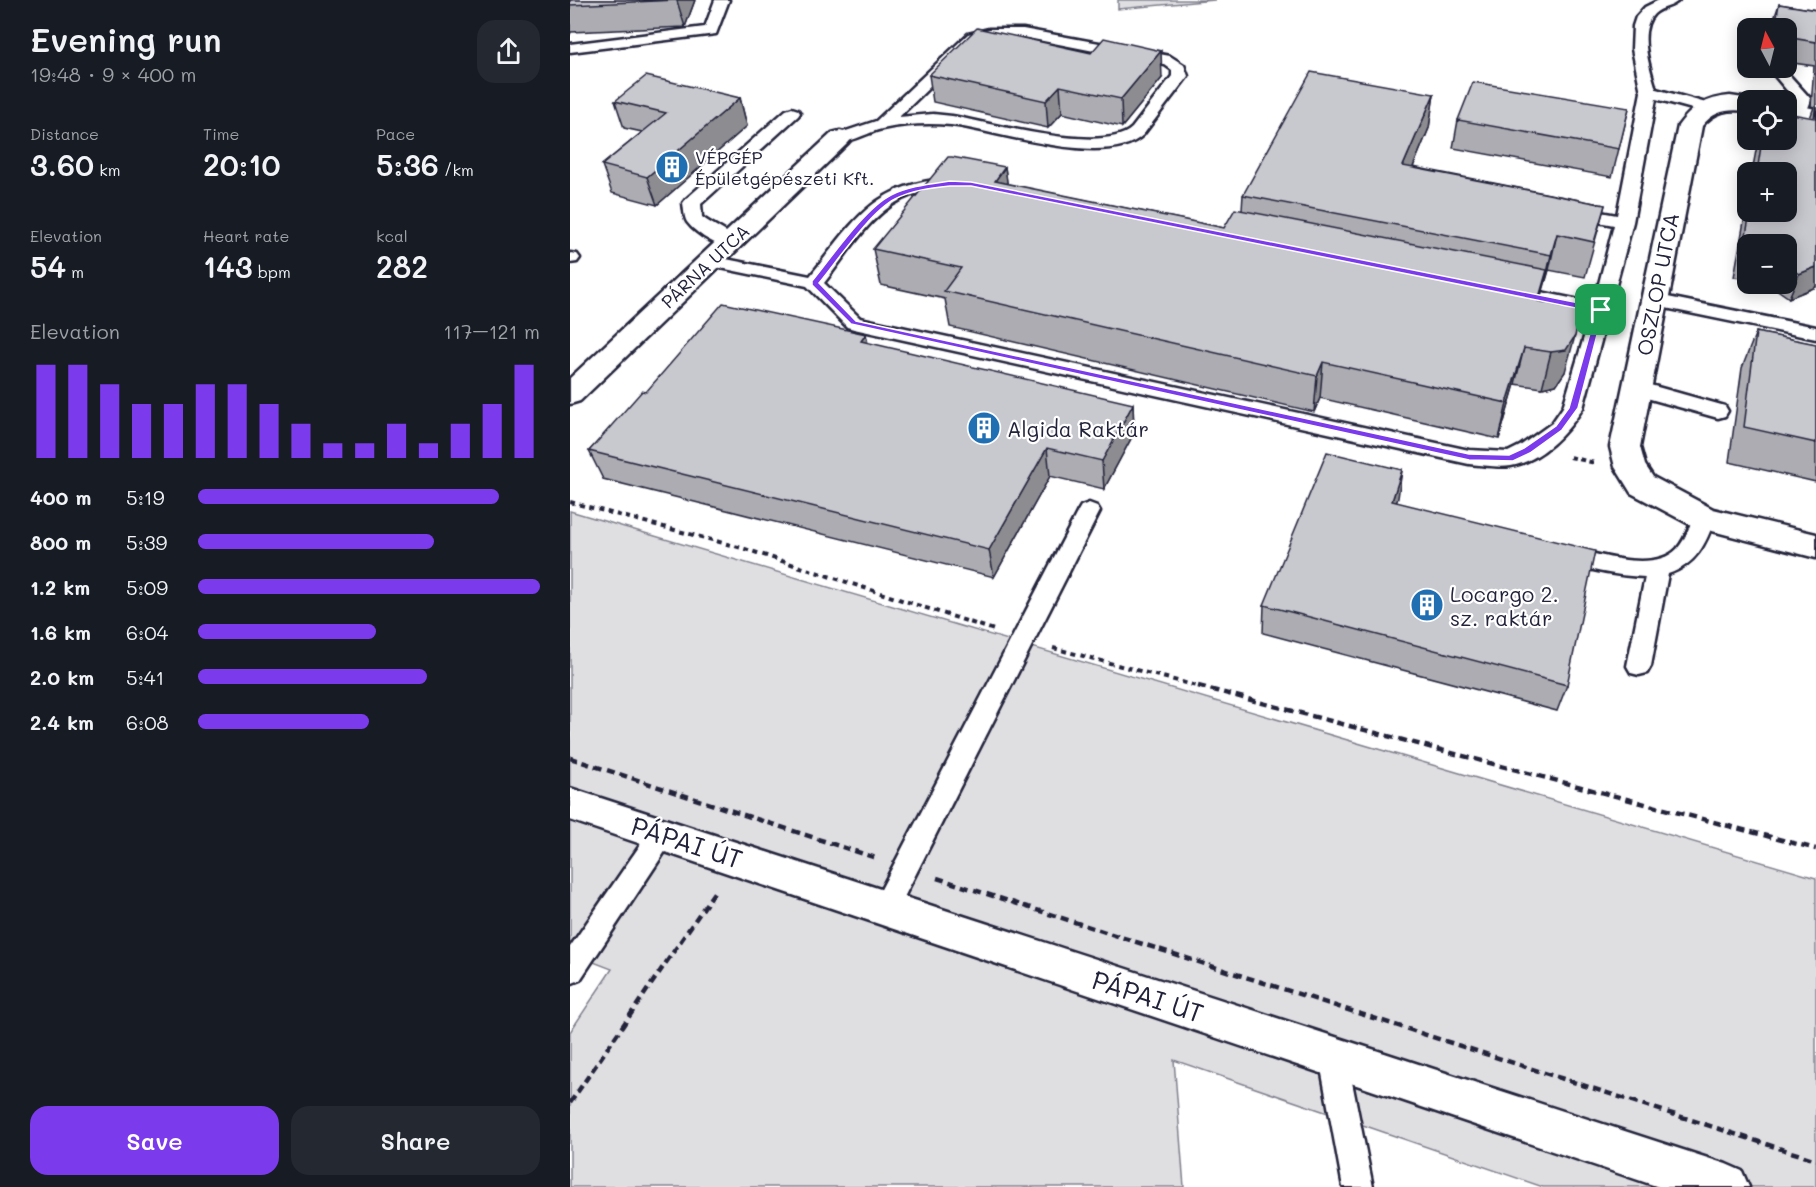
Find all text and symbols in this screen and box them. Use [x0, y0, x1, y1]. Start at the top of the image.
text: Evening run [30, 17, 222, 60]
north arrow [1737, 18, 1797, 78]
map controls [1737, 18, 1797, 294]
button: share [477, 20, 540, 83]
text: 19:48 · 9 × 400 m [30, 61, 197, 87]
button: locate [1737, 90, 1797, 150]
text: Distance [30, 123, 99, 144]
text: Time [203, 123, 239, 144]
text: Pace [376, 123, 415, 144]
text: 3.60 [30, 144, 94, 184]
text: 20:10 [203, 144, 281, 184]
text: 5:36 [376, 144, 439, 184]
place label: VÉPGÉP Épületgépészeti Kft. [695, 145, 874, 190]
building icon: VÉPGÉP Épületgépészeti Kft. [654, 149, 690, 185]
text: km [94, 159, 121, 180]
text: /km [439, 159, 474, 180]
button: + [1737, 162, 1797, 222]
street label: OSZLOP UTCA [1630, 210, 1684, 358]
street label: PÁRNA UTCA [656, 219, 754, 313]
text: Elevation [30, 225, 102, 246]
text: Heart rate [203, 225, 289, 246]
text: kcal [376, 225, 408, 246]
button: − [1737, 234, 1797, 294]
text: 54 [30, 246, 66, 286]
text: 143 [203, 246, 253, 286]
text: 282 [376, 246, 428, 286]
text: m [66, 261, 84, 282]
text: bpm [253, 261, 291, 282]
pin [1575, 284, 1626, 335]
icon: arrive [1584, 293, 1617, 326]
text: Elevation [30, 318, 120, 344]
text: 117–121 m [443, 318, 540, 344]
building icon: Algida Raktár [966, 410, 1002, 446]
place label: Algida Raktár [1007, 415, 1149, 442]
text: 400 m [30, 484, 91, 510]
text: 5:19 [126, 484, 165, 510]
text: 800 m [30, 529, 91, 555]
text: 5:39 [126, 529, 167, 555]
text: 1.2 km [30, 574, 90, 600]
text: 5:09 [126, 574, 168, 600]
place label: Locargo 2. sz. raktár [1450, 580, 1559, 631]
building icon: Locargo 2. sz. raktár [1409, 587, 1445, 623]
text: 1.6 km [30, 619, 91, 645]
text: 6:04 [126, 619, 168, 645]
text: 2.0 km [30, 664, 94, 690]
text: 5:41 [126, 664, 165, 690]
text: 2.4 km [30, 709, 94, 735]
text: 6:08 [126, 709, 169, 735]
street label: PÁPAI ÚT [627, 808, 747, 876]
street label: PÁPAI ÚT [1088, 962, 1208, 1030]
button: Save [30, 1106, 279, 1175]
button: Share [291, 1106, 540, 1175]

